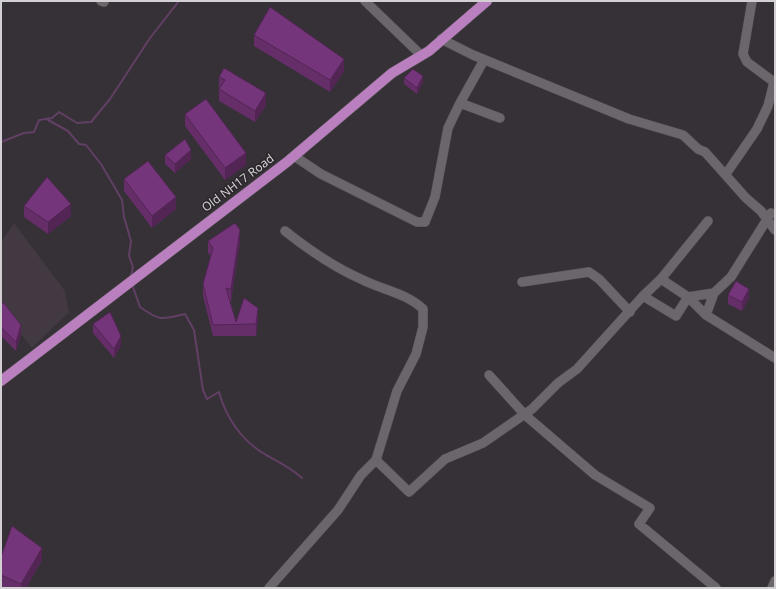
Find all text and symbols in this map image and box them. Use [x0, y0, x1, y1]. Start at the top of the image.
street label: Old NH17 Road [198, 150, 277, 215]

